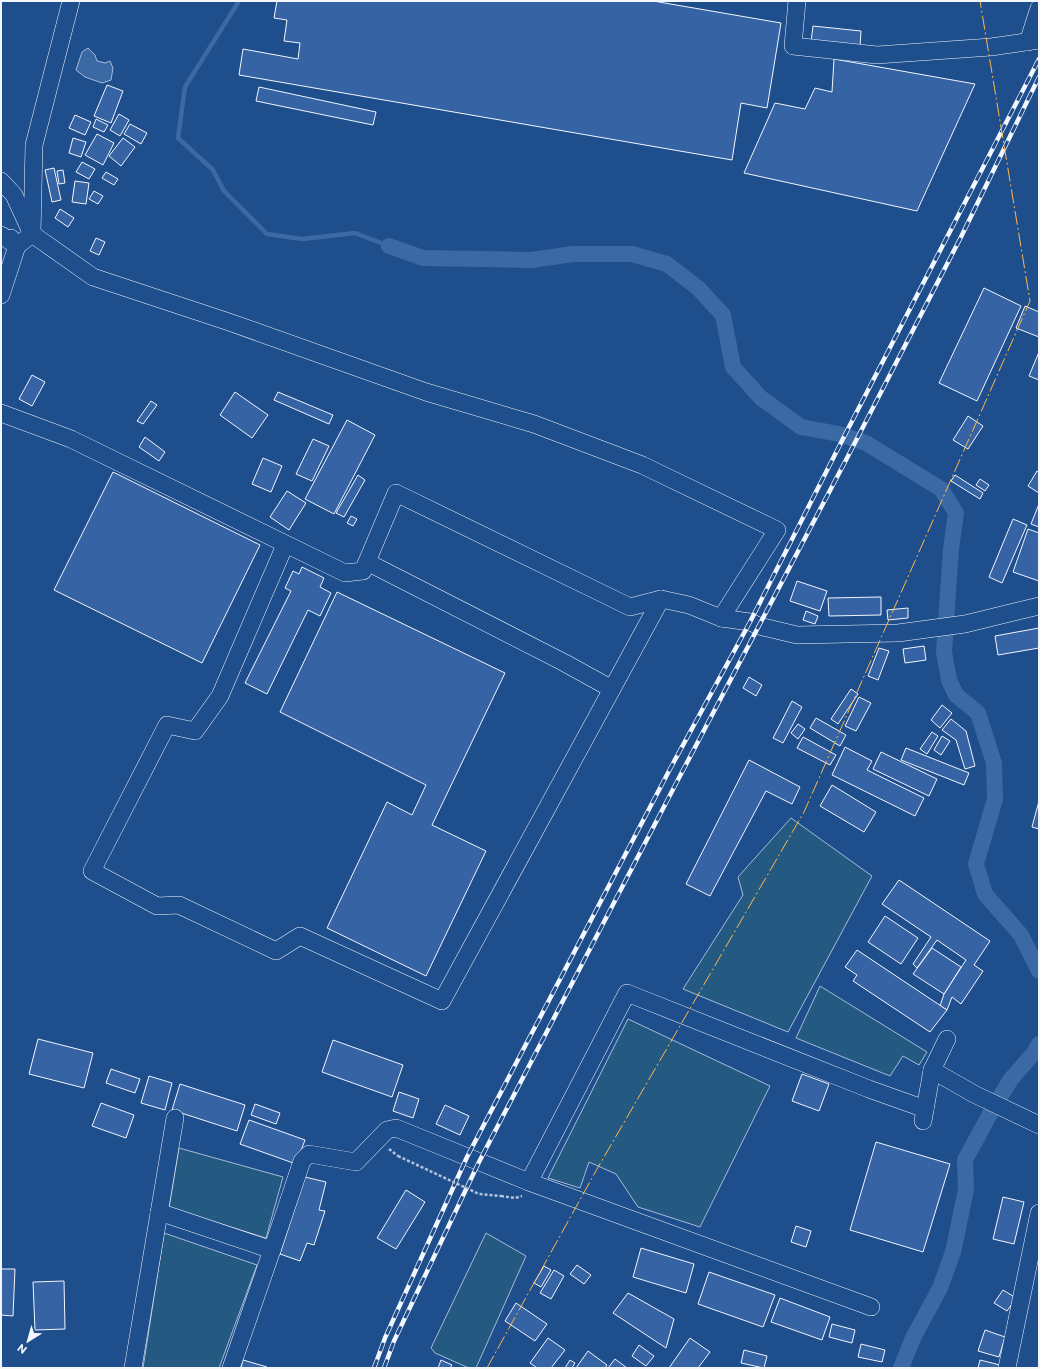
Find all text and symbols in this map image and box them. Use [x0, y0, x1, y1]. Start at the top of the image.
north arrow [8, 1321, 48, 1361]
text: N [14, 1342, 29, 1357]

